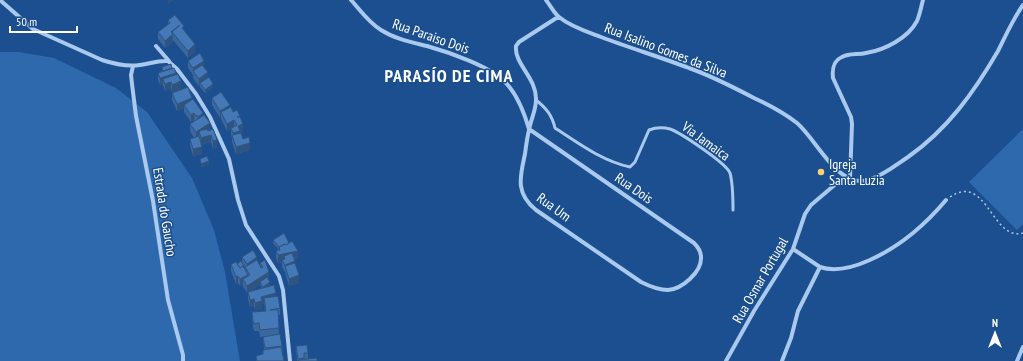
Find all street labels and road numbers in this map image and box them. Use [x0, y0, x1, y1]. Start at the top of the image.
street label: Rua Paraiso Dois [390, 14, 472, 58]
street label: Rua Isalino Gomes da Silva [602, 18, 730, 82]
street label: Via Jamaica [677, 117, 734, 165]
street label: Estrada do Gaucho [149, 166, 181, 258]
street label: Rua Dois [611, 168, 657, 208]
street label: Rua Um [533, 189, 575, 225]
street label: Rua Osmar Portugal [728, 233, 792, 326]

